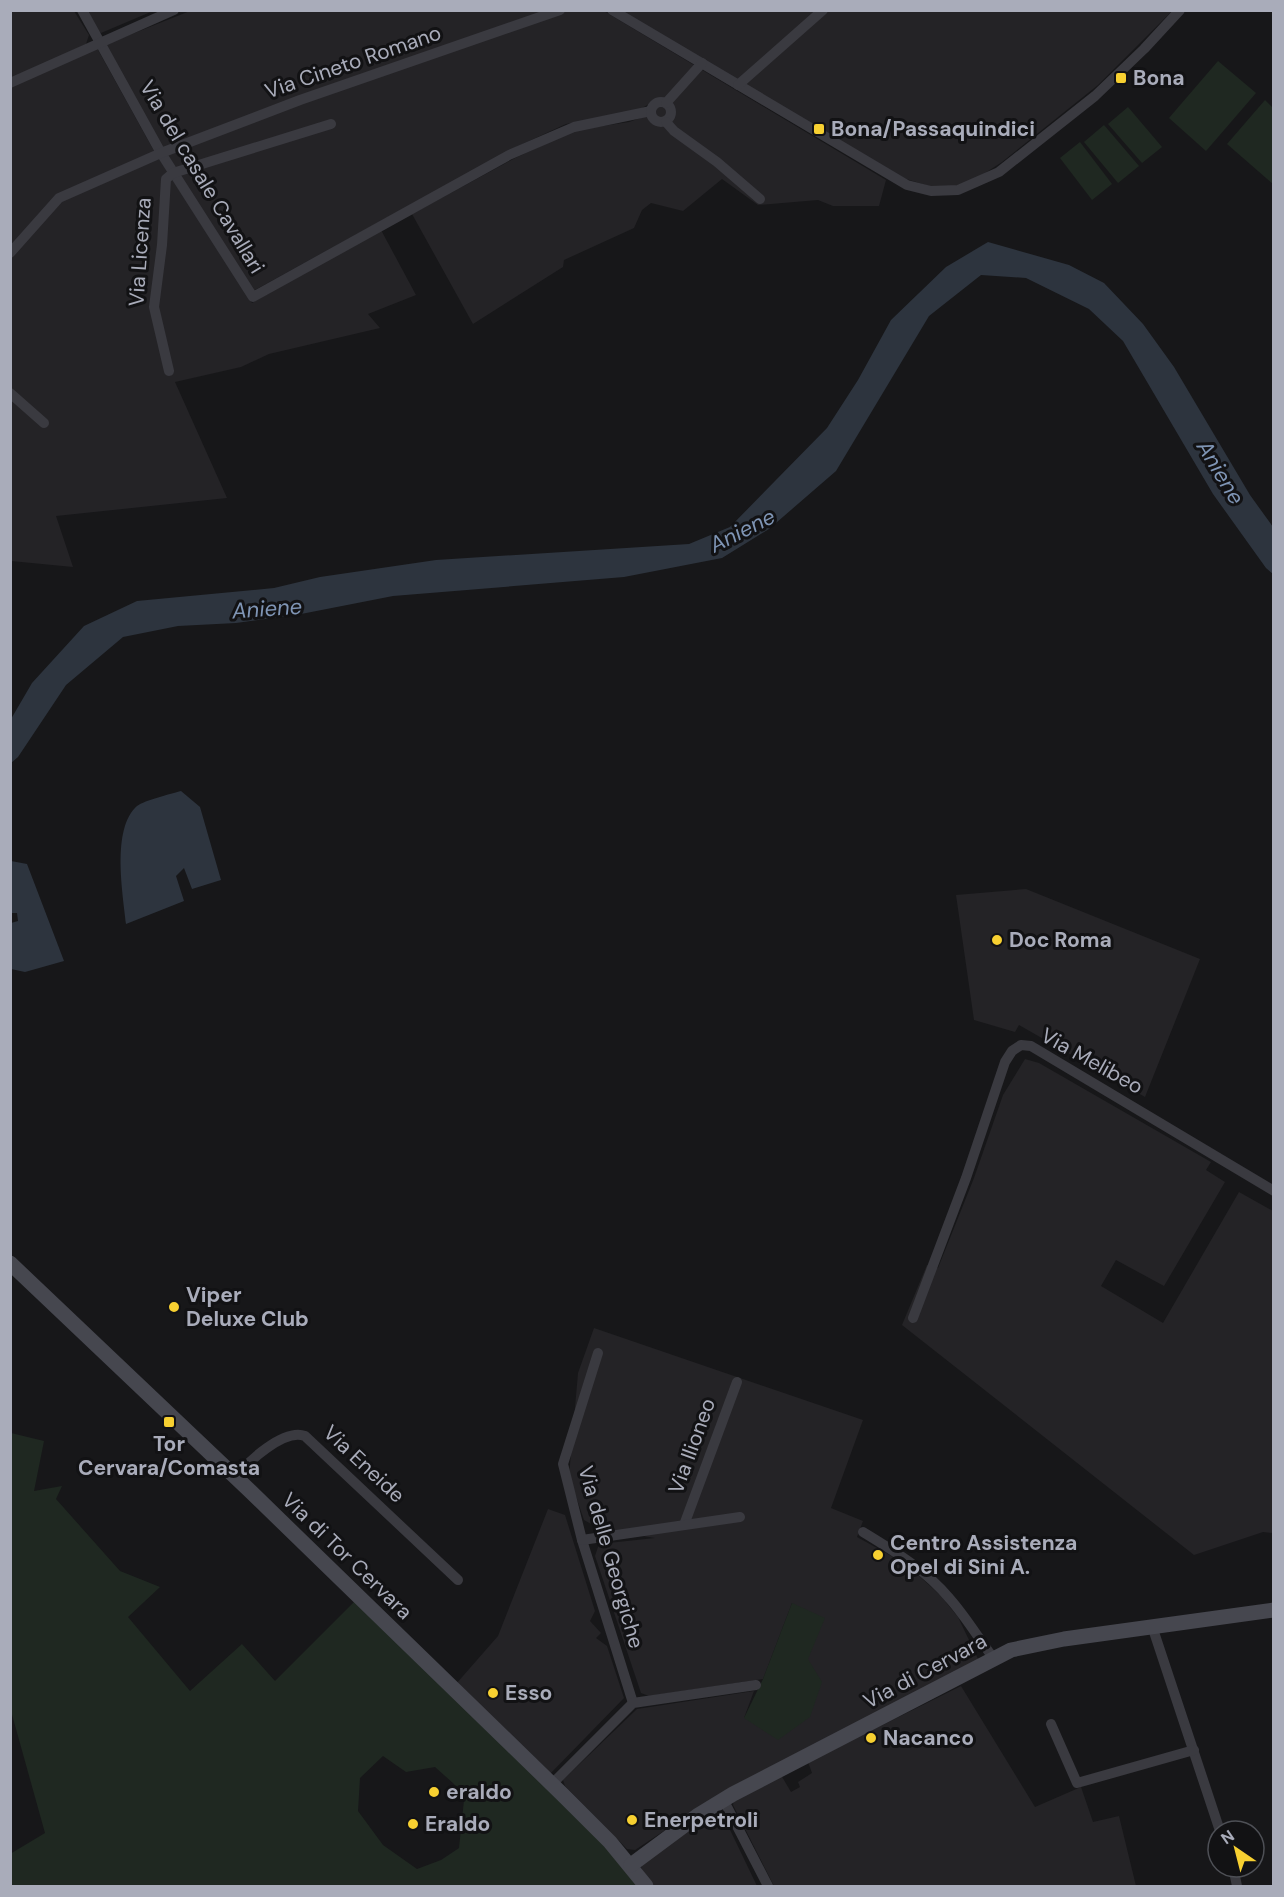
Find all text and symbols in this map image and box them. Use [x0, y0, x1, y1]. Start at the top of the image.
street label: Via Cineto Romano [261, 19, 445, 105]
place label: Bona [1133, 64, 1184, 92]
marker: Bona [1114, 71, 1128, 85]
street label: Via del casale Cavallari [133, 75, 271, 279]
place label: Bona/Passaquindici [831, 115, 1035, 143]
marker: Bona/Passaquindici [812, 122, 826, 136]
street label: Via Licenza [122, 197, 158, 307]
water label: Aniene [1190, 434, 1251, 510]
water label: Aniene [703, 502, 780, 560]
water label: Aniene [230, 592, 303, 625]
place label: Doc Roma [1009, 926, 1112, 954]
marker: Doc Roma [990, 933, 1004, 947]
street label: Via Melibeo [1036, 1021, 1148, 1101]
place label: Viper Deluxe Club [186, 1281, 309, 1333]
marker: Viper Deluxe Club [167, 1300, 181, 1314]
street label: Via Ilioneo [662, 1394, 722, 1498]
marker: Tor Cervara/Comasta [162, 1415, 176, 1429]
street label: Via Eneide [317, 1419, 411, 1509]
place label: Tor Cervara/Comasta [78, 1430, 260, 1482]
street label: Via delle Georgiche [572, 1462, 650, 1652]
street label: Via di Tor Cervara [276, 1486, 418, 1626]
place label: Centro Assistenza Opel di Sini A. [890, 1529, 1077, 1581]
marker: Centro Assistenza Opel di Sini A. [871, 1548, 885, 1562]
street label: Via di Cervara [858, 1627, 992, 1715]
place label: Esso [505, 1679, 552, 1707]
marker: Esso [486, 1686, 500, 1700]
place label: Nacanco [883, 1724, 974, 1752]
marker: Nacanco [864, 1731, 878, 1745]
place label: eraldo [446, 1778, 512, 1806]
marker: eraldo [427, 1785, 441, 1799]
place label: Enerpetroli [644, 1806, 758, 1834]
place label: Eraldo [425, 1810, 490, 1838]
marker: Enerpetroli [625, 1813, 639, 1827]
marker: Eraldo [406, 1817, 420, 1831]
north arrow [1206, 1819, 1266, 1879]
text: N [1217, 1825, 1238, 1849]

